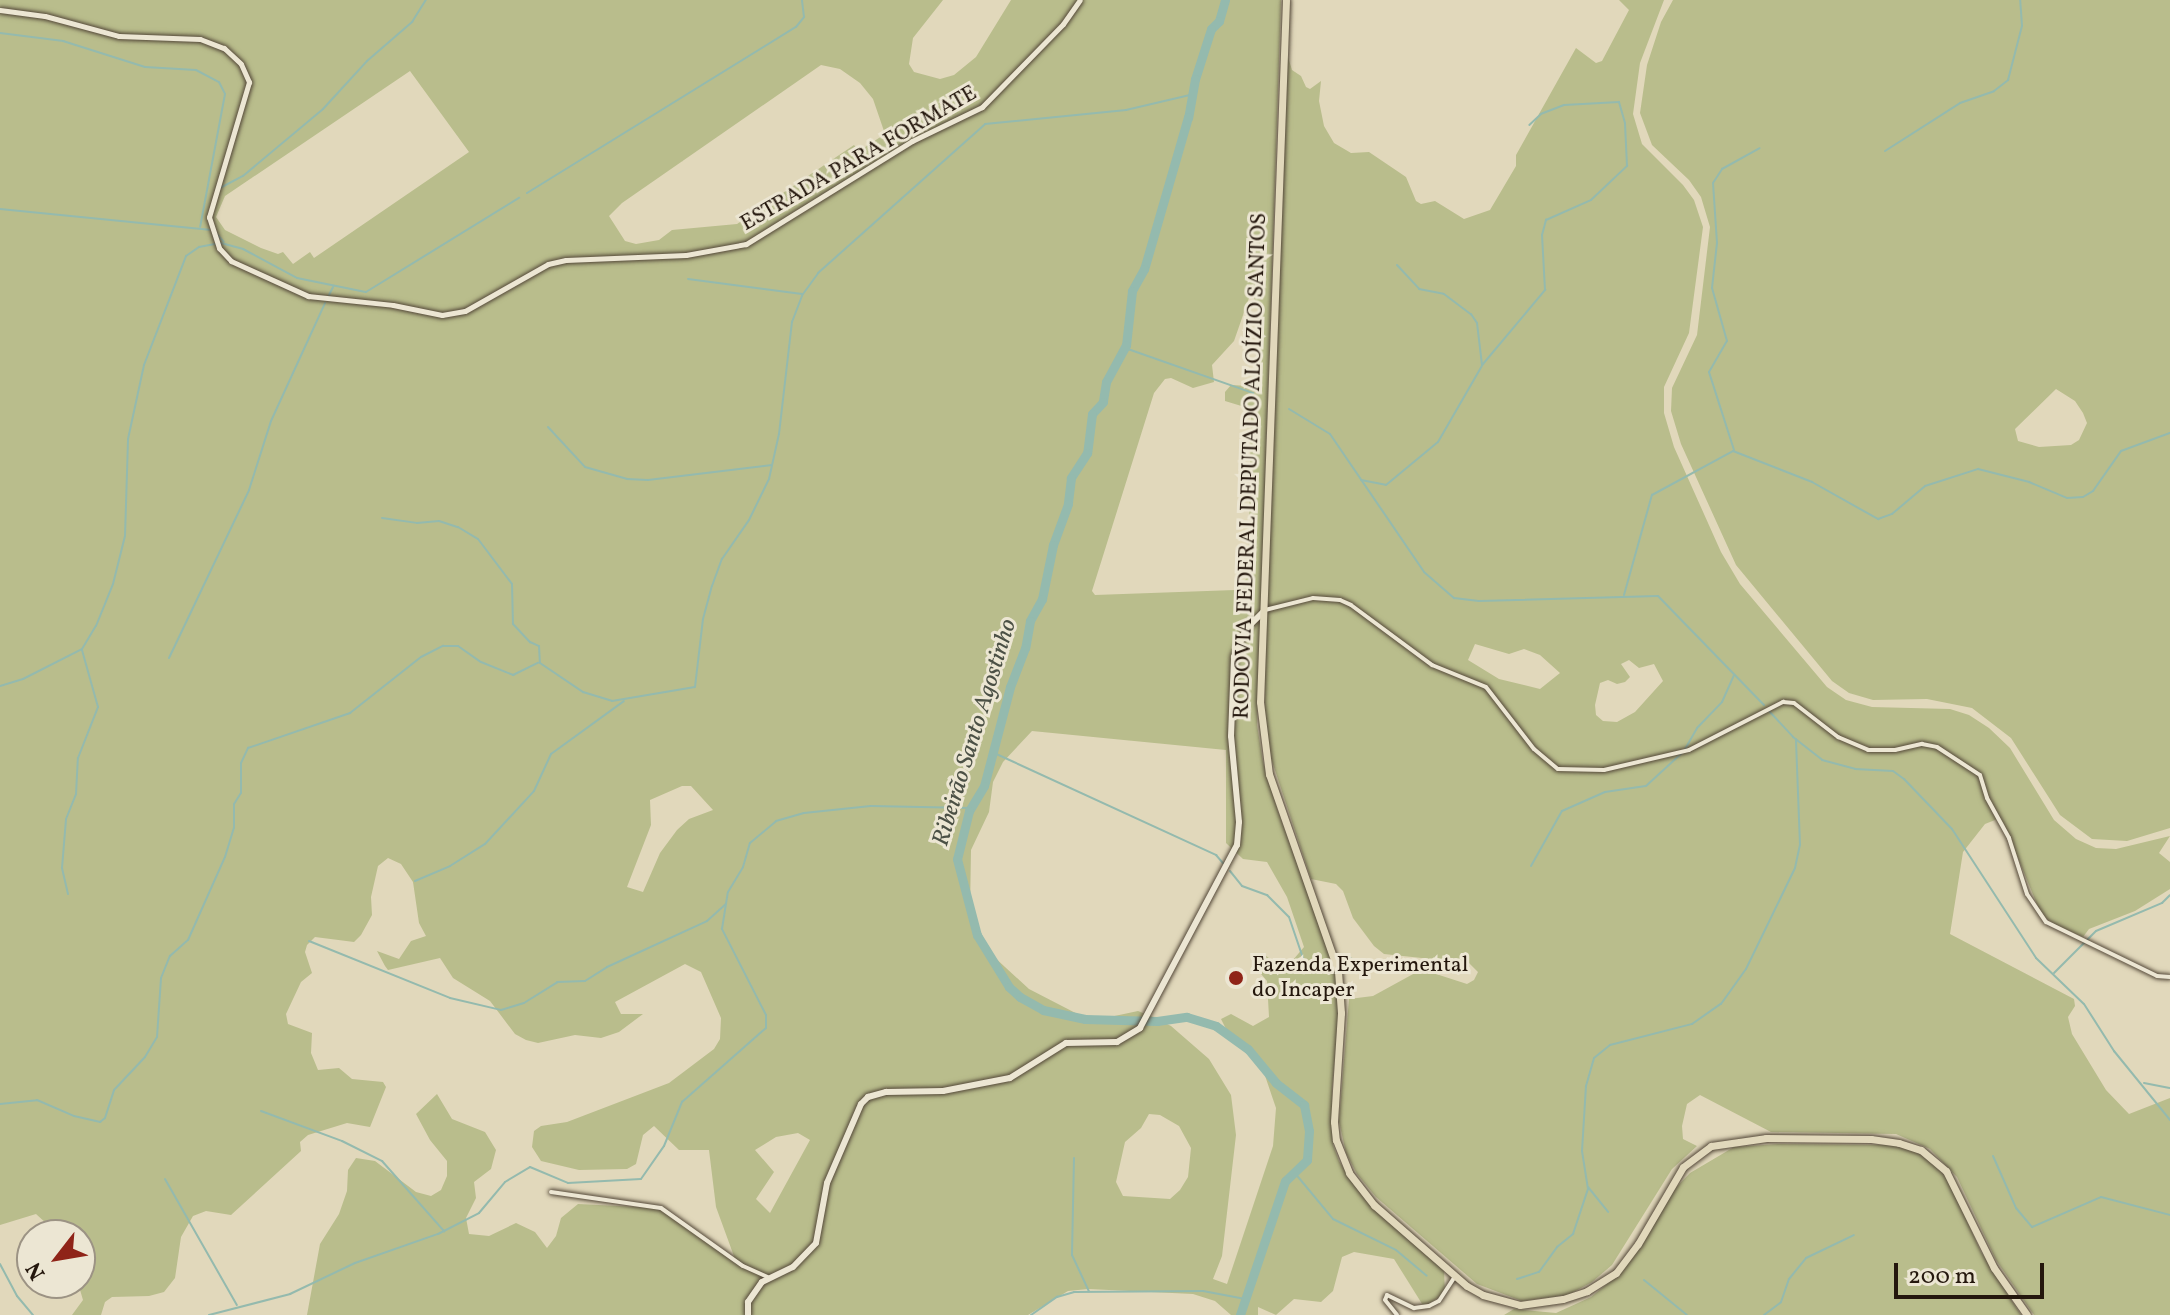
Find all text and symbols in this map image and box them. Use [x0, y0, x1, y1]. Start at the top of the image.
street label: ESTRADA PARA FORMATE [736, 80, 982, 238]
street label: RODOVIA FEDERAL DEPUTADO ALOÍZIO SANTOS [1229, 212, 1273, 720]
water label: Ribeirão Santo Agostinho [928, 616, 1024, 850]
place label: Fazenda Experimental do Incaper [1252, 952, 1468, 1004]
marker: Fazenda Experimental do Incaper [1227, 969, 1245, 987]
north arrow [16, 1219, 96, 1299]
scale bar [1898, 1247, 2048, 1297]
text: N [19, 1256, 54, 1285]
text: 200 m [1908, 1260, 1976, 1294]

